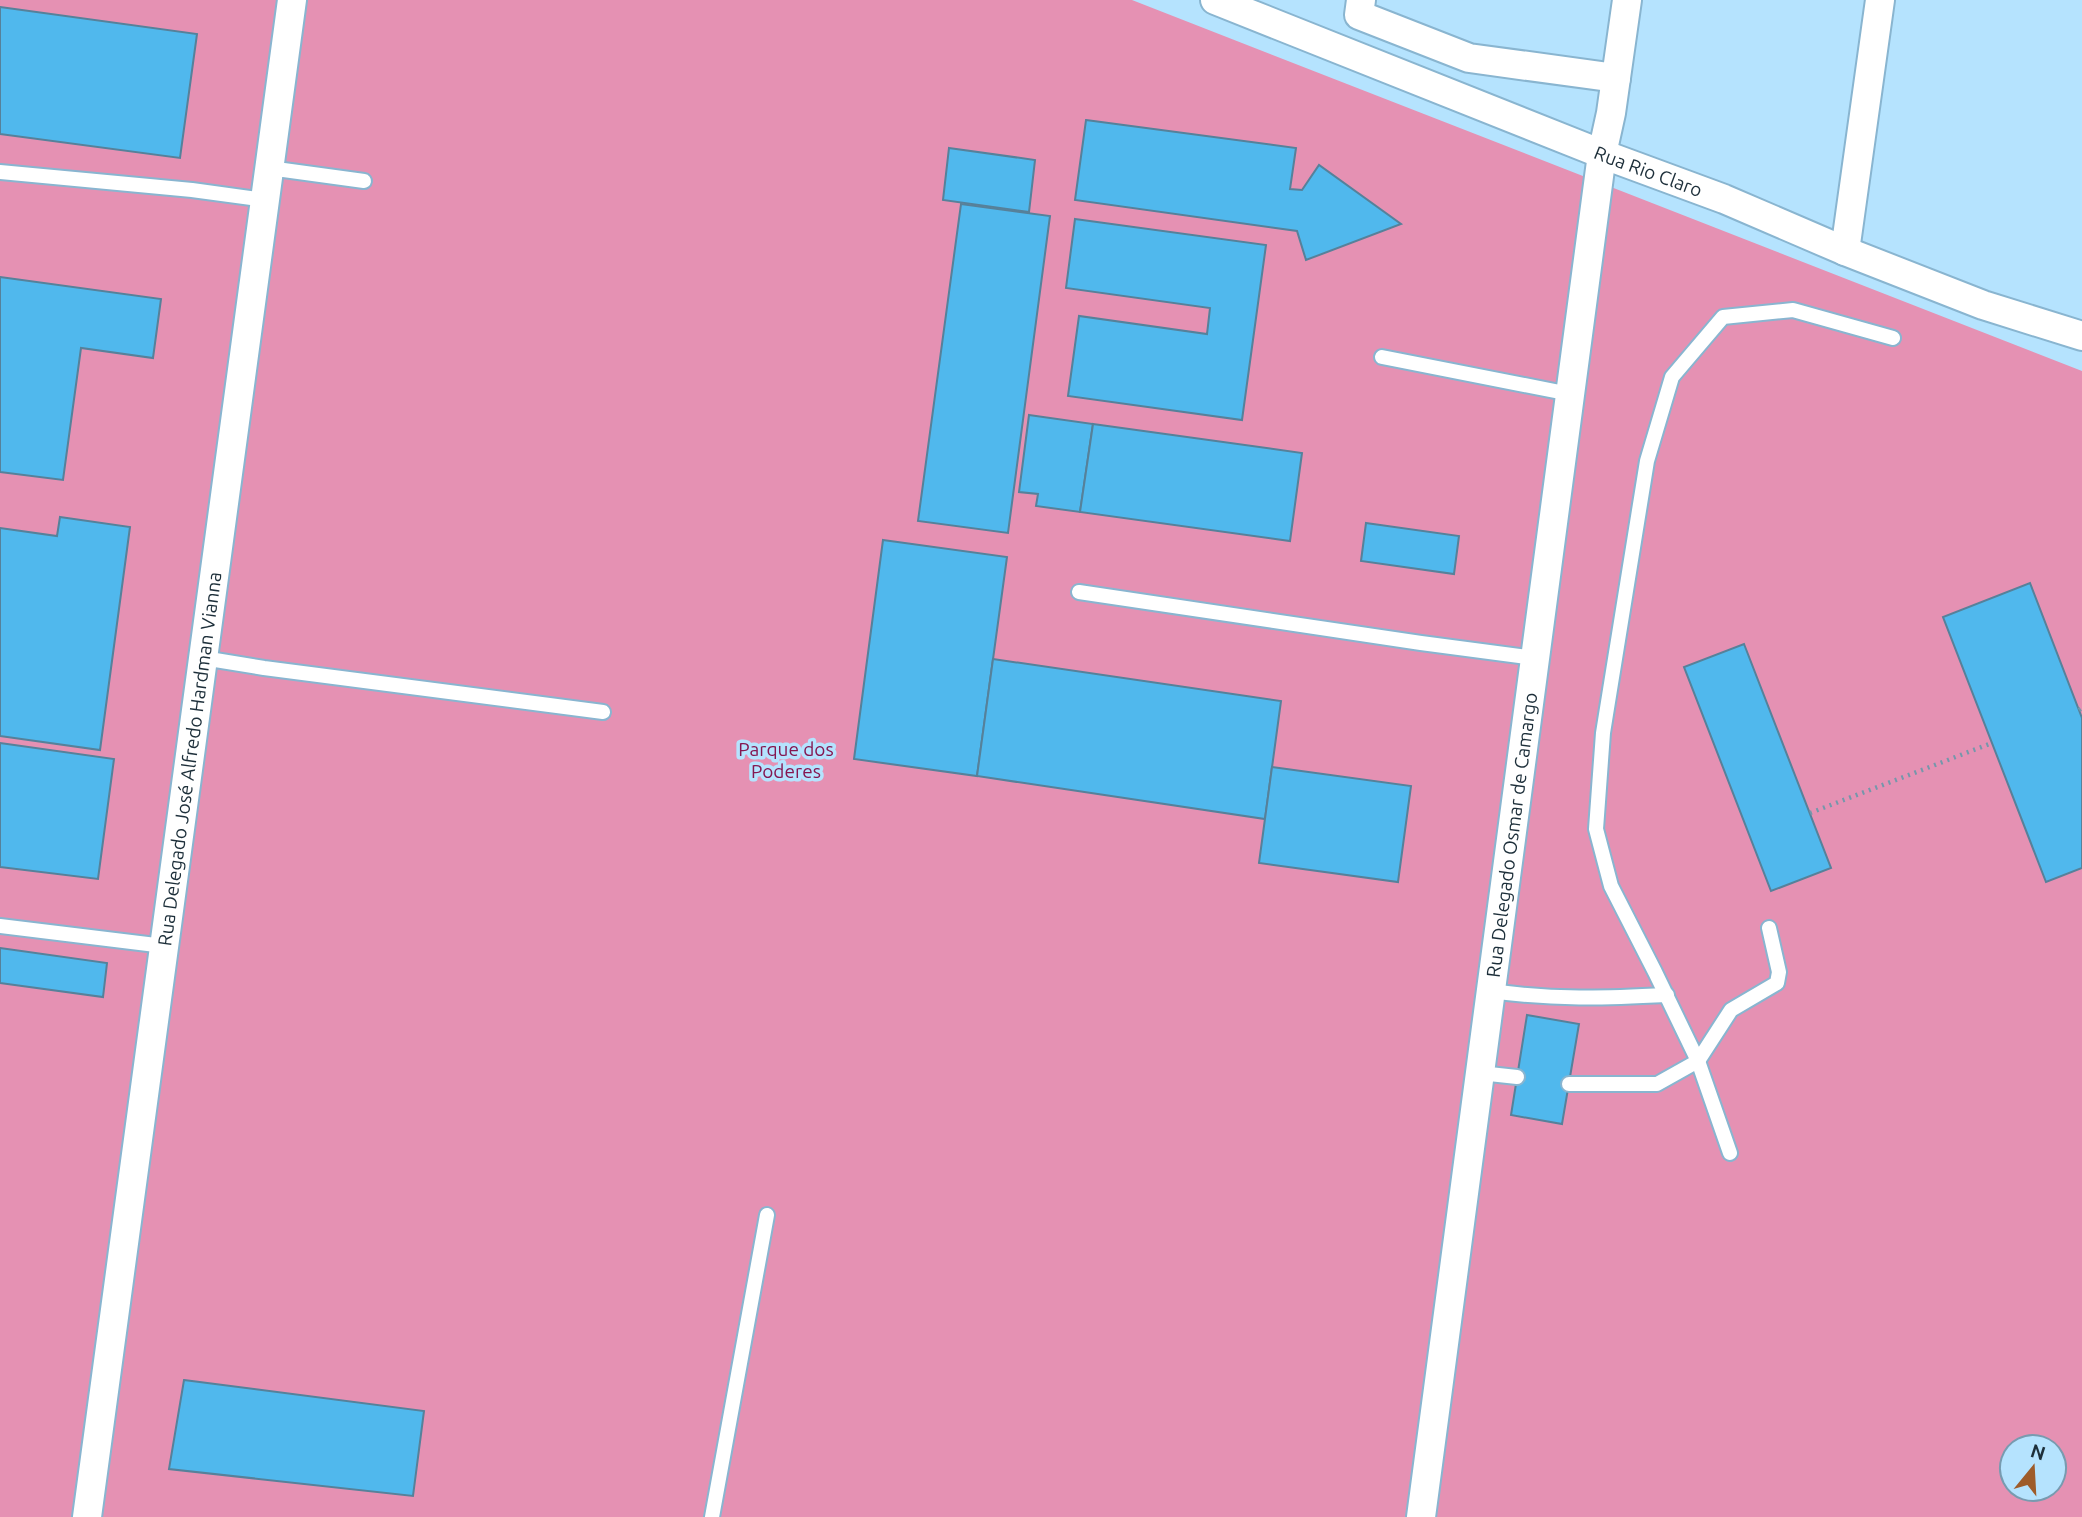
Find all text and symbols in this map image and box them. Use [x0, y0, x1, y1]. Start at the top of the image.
street label: Rua Rio Claro [1591, 141, 1706, 201]
street label: Rua Delegado José Alfredo Hardman Vianna [153, 570, 226, 947]
street label: Rua Delegado Osmar de Camargo [1482, 691, 1541, 979]
park label: Parque dos Poderes [738, 738, 834, 782]
north arrow [1998, 1433, 2068, 1503]
text: N [2028, 1439, 2048, 1464]

